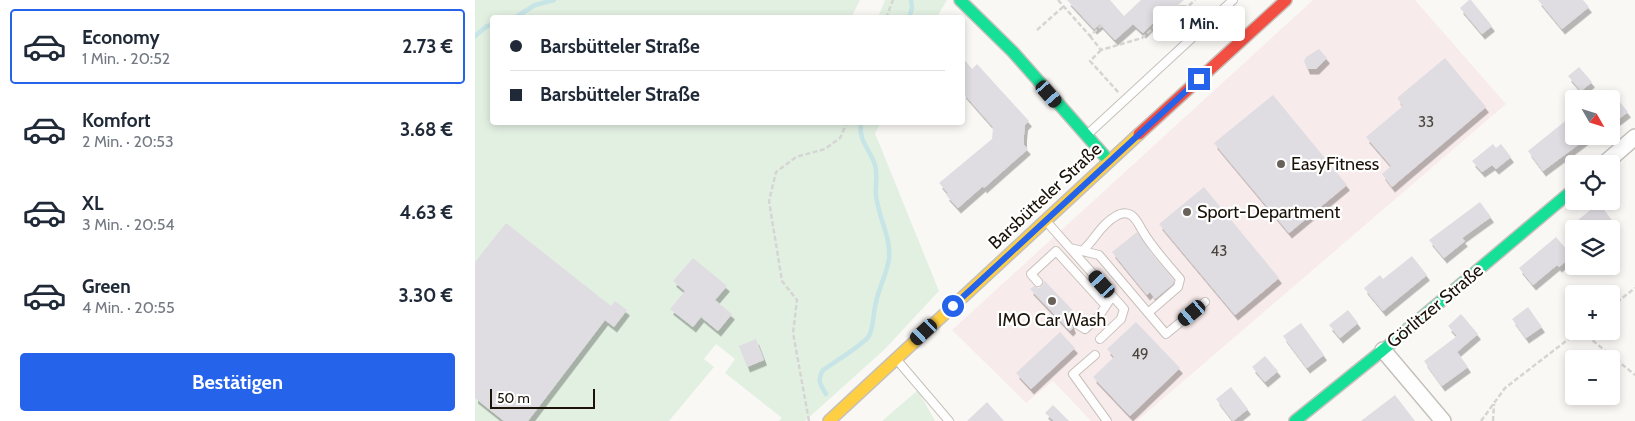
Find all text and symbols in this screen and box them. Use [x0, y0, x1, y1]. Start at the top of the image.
callout: 1 Min. [1153, 7, 1245, 42]
text: 1 Min. [1180, 14, 1218, 33]
icon: car [22, 24, 67, 69]
text: Economy [82, 26, 160, 49]
text: 2.73 € [402, 35, 453, 58]
text: Barsbütteler Straße [540, 35, 700, 58]
text: 1 Min. · 20:52 [82, 49, 170, 68]
route end [1188, 68, 1210, 90]
car [1033, 78, 1064, 110]
text: Barsbütteler Straße [540, 83, 700, 106]
north arrow [1565, 90, 1620, 145]
map controls [1565, 90, 1620, 405]
icon: car [22, 107, 67, 152]
text: Komfort [82, 109, 151, 132]
house number: 33 [1418, 113, 1434, 131]
text: 3.68 € [400, 118, 453, 141]
text: 2 Min. · 20:53 [82, 132, 174, 151]
street label: Barsbütteler Straße [984, 138, 1106, 254]
place label: EasyFitness [1291, 153, 1379, 175]
button: locate [1565, 155, 1620, 210]
marker: EasyFitness [1275, 158, 1287, 170]
icon: car [22, 190, 67, 235]
text: XL [82, 192, 103, 215]
text: 4.63 € [400, 201, 453, 224]
place label: Sport-Department [1197, 201, 1340, 223]
marker: Sport-Department [1181, 206, 1193, 218]
text: 3 Min. · 20:54 [82, 215, 175, 234]
button: layers [1565, 220, 1620, 275]
house number: 43 [1211, 242, 1227, 260]
street label: Görlitzer Straße [1382, 259, 1488, 353]
car [1086, 268, 1117, 300]
icon: car [22, 273, 67, 318]
text: Green [82, 275, 131, 298]
text: 3.30 € [398, 284, 453, 307]
button: + [1565, 285, 1620, 340]
route start [942, 295, 964, 317]
marker: IMO Car Wash [1046, 295, 1058, 307]
text: 4 Min. · 20:55 [82, 298, 175, 317]
car [1175, 298, 1208, 328]
place label: IMO Car Wash [998, 309, 1106, 331]
car [907, 316, 940, 348]
house number: 49 [1131, 345, 1149, 363]
button: − [1565, 350, 1620, 405]
button: Bestätigen [20, 353, 455, 411]
scale bar [490, 386, 595, 409]
text: 50 m [497, 389, 530, 407]

